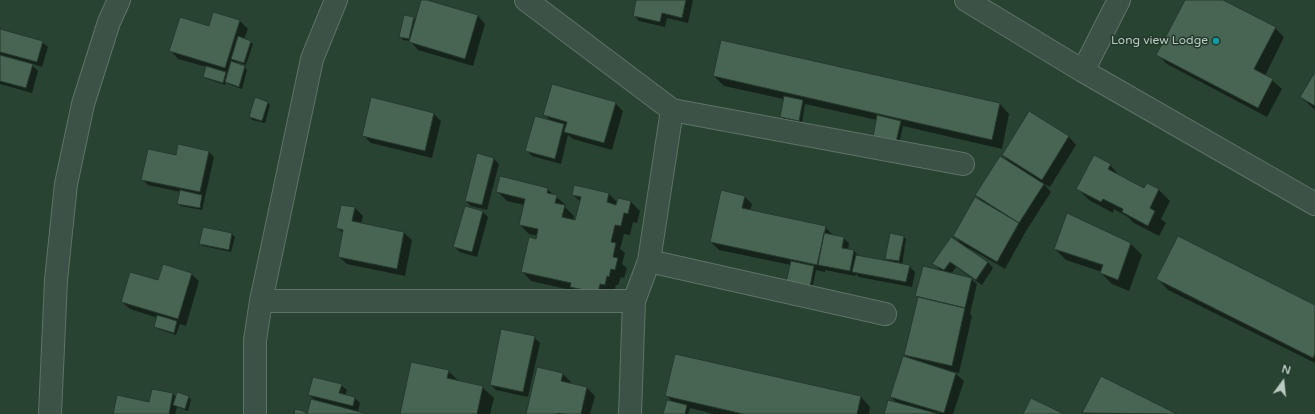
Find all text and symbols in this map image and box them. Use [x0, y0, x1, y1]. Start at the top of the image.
place label: Long view Lodge [1111, 34, 1208, 48]
marker: Long view Lodge [1211, 36, 1221, 46]
north arrow [1263, 362, 1303, 402]
text: N [1280, 363, 1292, 377]

